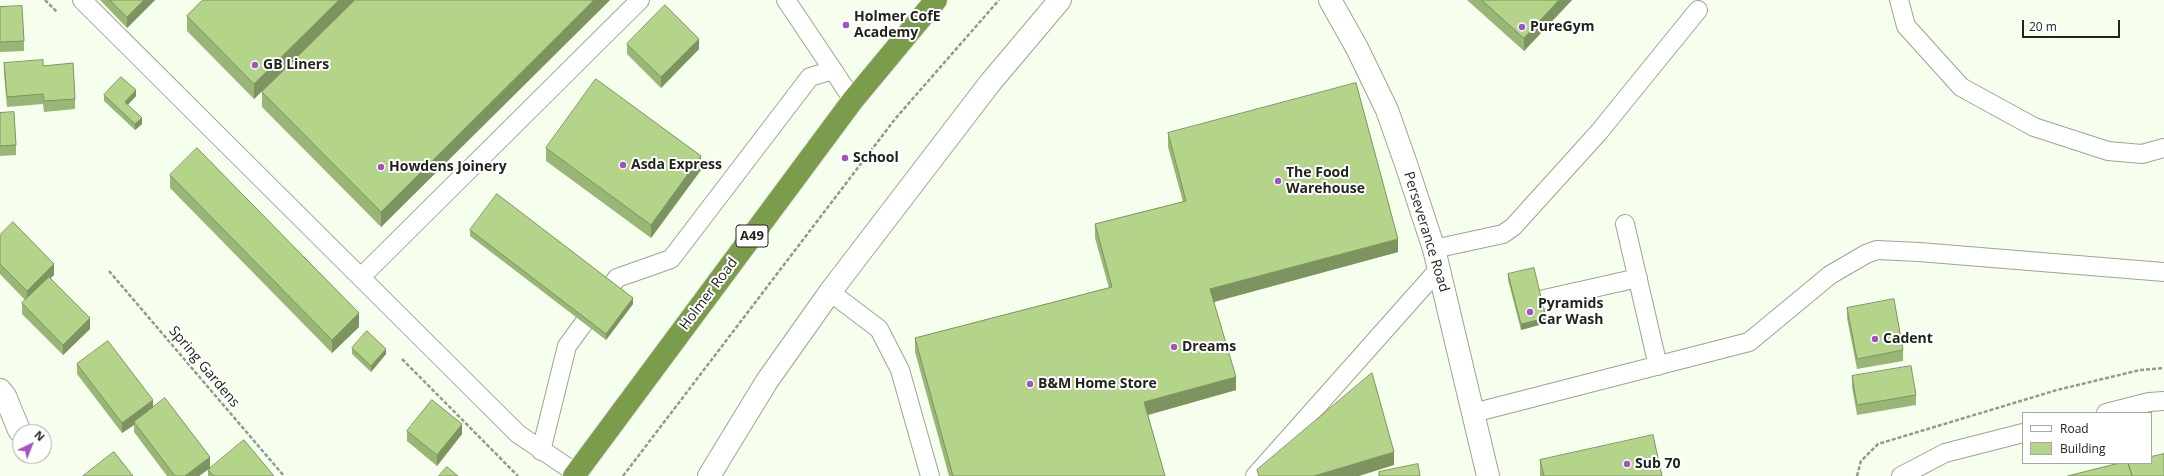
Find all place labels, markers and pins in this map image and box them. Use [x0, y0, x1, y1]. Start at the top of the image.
place label: Holmer CofE Academy [854, 9, 941, 42]
place label: PureGym [1530, 19, 1594, 35]
marker: Holmer CofE Academy [841, 20, 851, 30]
marker: PureGym [1517, 22, 1527, 32]
place label: GB Liners [263, 57, 329, 73]
marker: GB Liners [250, 60, 260, 70]
place label: School [853, 150, 899, 166]
marker: School [840, 153, 850, 163]
place label: Asda Express [631, 157, 722, 173]
place label: Howdens Joinery [389, 159, 507, 175]
marker: Asda Express [618, 160, 628, 170]
marker: Howdens Joinery [376, 162, 386, 172]
place label: The Food Warehouse [1286, 165, 1365, 198]
marker: The Food Warehouse [1273, 176, 1283, 186]
place label: Pyramids Car Wash [1538, 296, 1604, 328]
marker: Pyramids Car Wash [1525, 307, 1535, 317]
place label: Cadent [1883, 331, 1933, 347]
marker: Cadent [1870, 334, 1880, 344]
place label: Dreams [1182, 339, 1236, 355]
marker: Dreams [1169, 342, 1179, 352]
place label: B&M Home Store [1038, 376, 1157, 392]
marker: B&M Home Store [1025, 379, 1035, 389]
place label: Sub 70 [1635, 456, 1680, 472]
marker: Sub 70 [1622, 459, 1632, 469]

